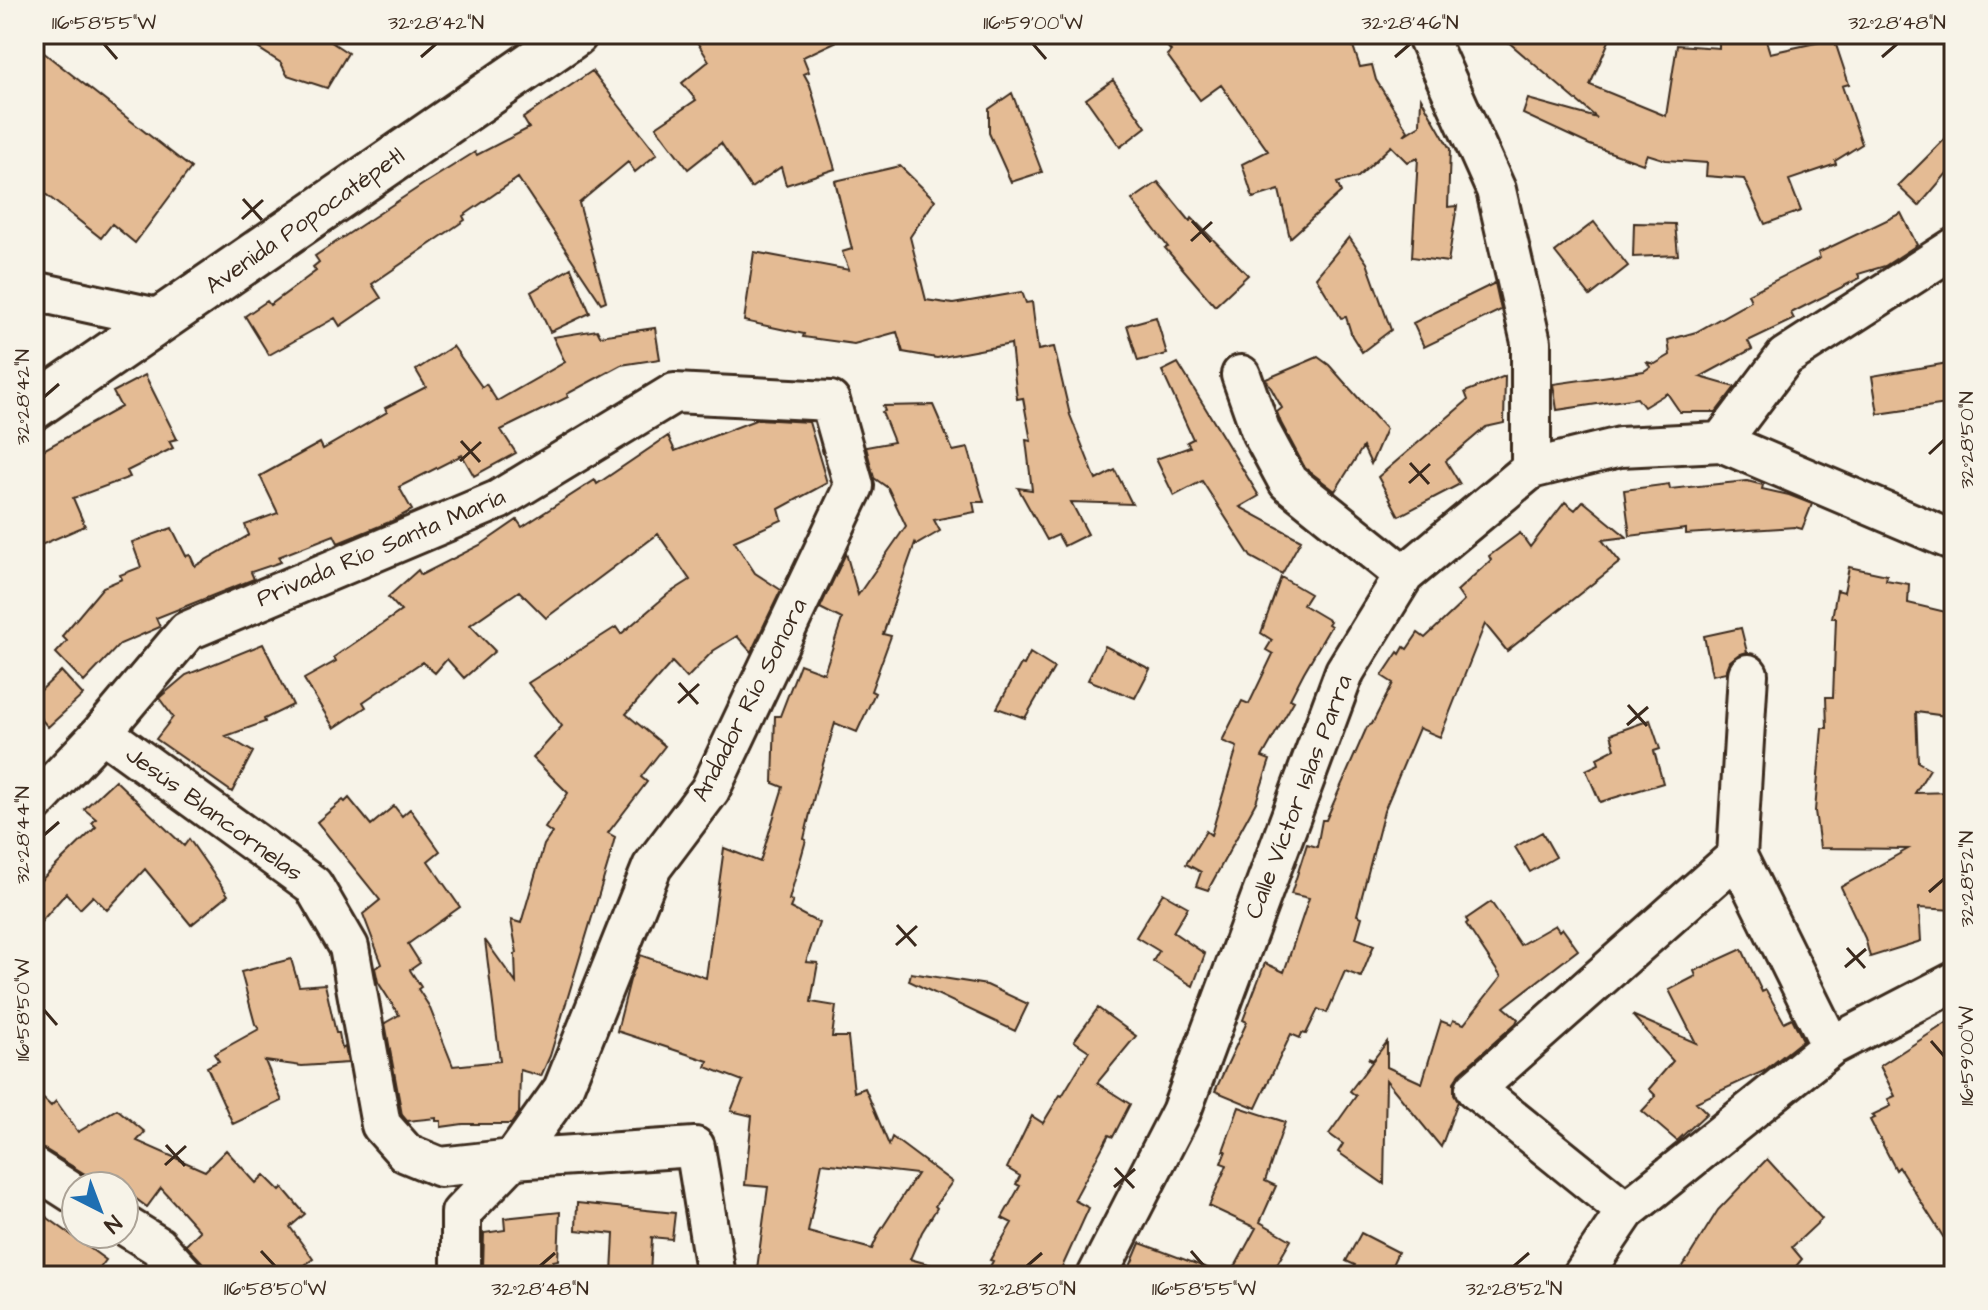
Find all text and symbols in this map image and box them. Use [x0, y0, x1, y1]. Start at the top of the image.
text: 116°58'55"W [52, 9, 156, 37]
text: 32°28'42"N [388, 9, 484, 37]
text: 116°59'00"W [983, 9, 1083, 37]
text: 32°28'46"N [1361, 9, 1459, 37]
text: 32°28'48"N [1848, 9, 1946, 37]
street label: Avenida Popocatépetl [199, 139, 411, 303]
text: 32°28'42"N [9, 349, 37, 445]
text: 32°28'50"N [1953, 391, 1981, 489]
street label: Privada Río Santa María [251, 480, 511, 616]
street label: Andador Río Sonora [684, 592, 816, 808]
street label: Calle Víctor Islas Parra [1237, 670, 1361, 924]
street label: Jesús Blancornelas [118, 738, 310, 890]
text: 32°28'44"N [9, 786, 37, 884]
text: 32°28'52"N [1953, 831, 1981, 927]
text: 116°58'50"W [9, 958, 37, 1061]
text: 116°59'00"W [1953, 1006, 1981, 1106]
north arrow [60, 1170, 140, 1250]
text: N [97, 1208, 128, 1240]
text: 116°58'50"W [224, 1275, 327, 1303]
text: 32°28'48"N [491, 1275, 589, 1303]
text: 32°28'50"N [978, 1275, 1076, 1303]
text: 116°58'55"W [1152, 1275, 1256, 1303]
text: 32°28'52"N [1466, 1275, 1562, 1303]

